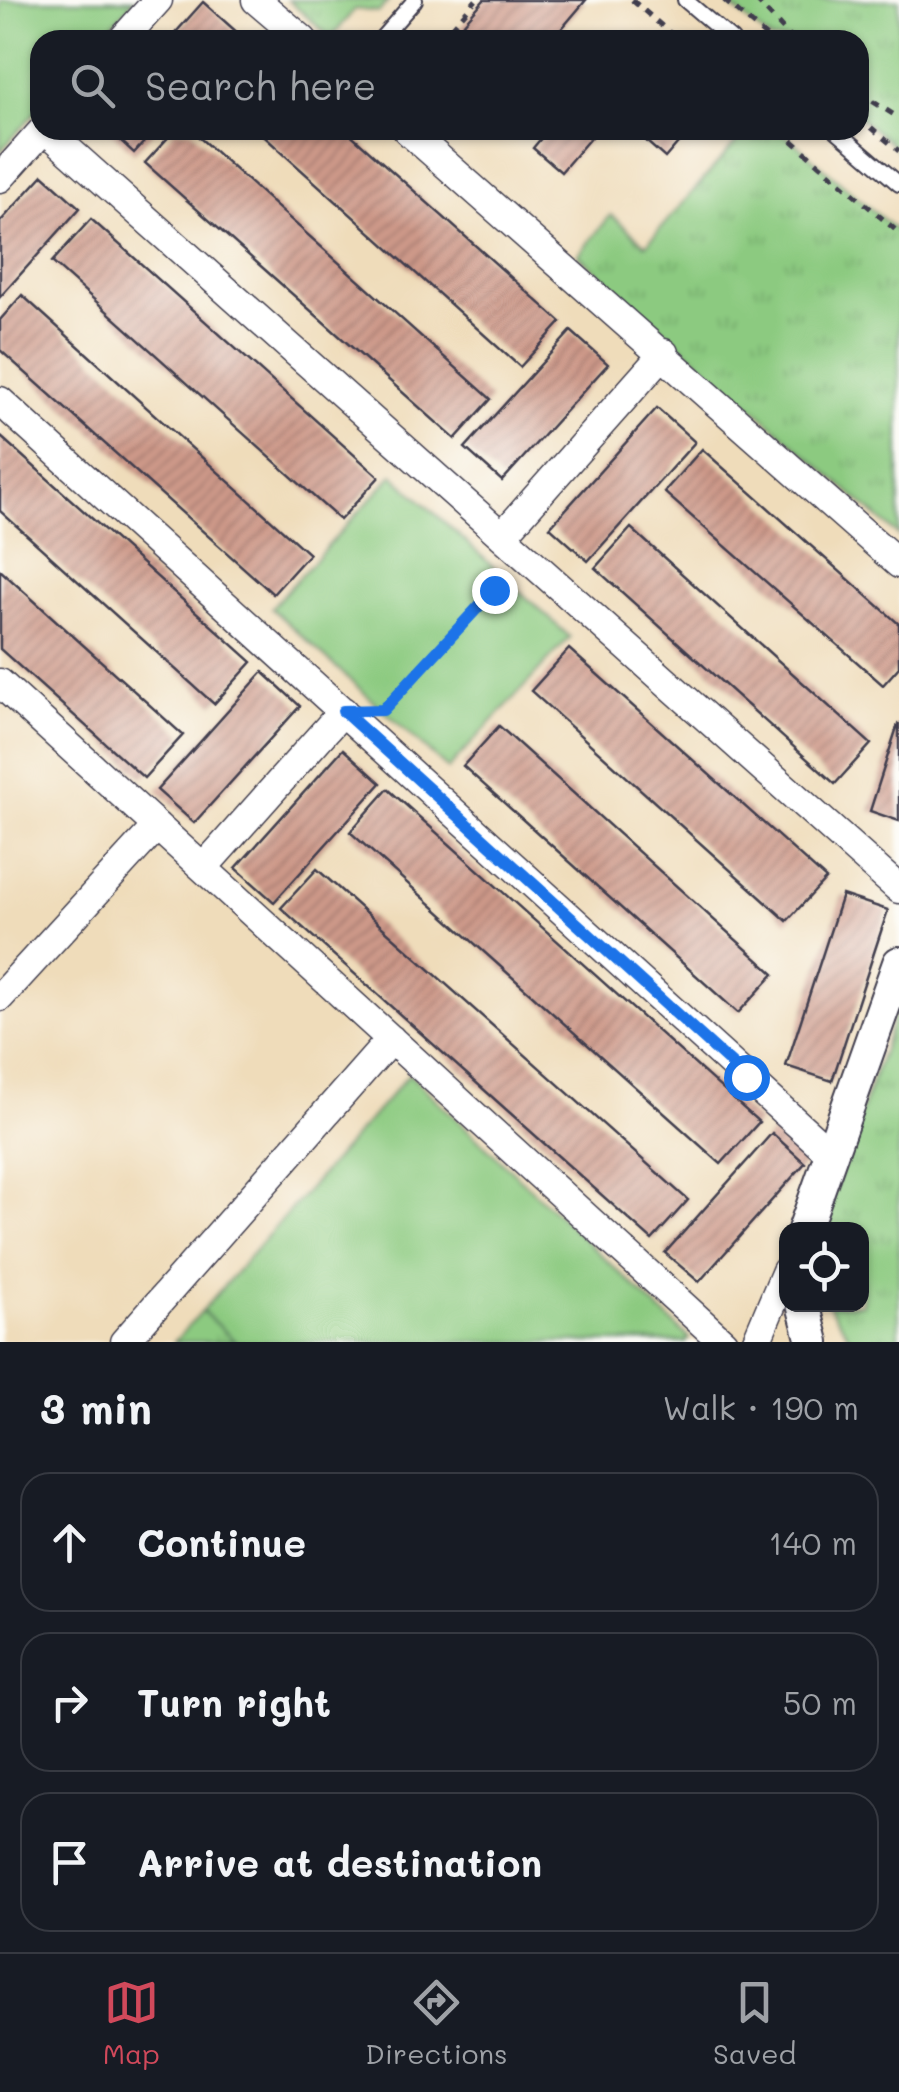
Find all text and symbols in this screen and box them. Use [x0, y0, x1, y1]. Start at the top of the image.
search box [30, 30, 869, 140]
icon: search [65, 58, 120, 113]
text: Search here [145, 60, 376, 110]
route end [472, 568, 518, 614]
route start [724, 1055, 770, 1101]
map controls [779, 1222, 869, 1312]
button: locate [779, 1222, 869, 1312]
text: 3 min [40, 1380, 152, 1435]
text: Walk · 190 m [663, 1386, 859, 1428]
icon: ahead [42, 1515, 97, 1570]
text: Continue [137, 1517, 306, 1567]
text: 140 m [768, 1521, 857, 1563]
icon: right [42, 1675, 97, 1730]
text: Turn right [137, 1677, 331, 1727]
text: 50 m [783, 1681, 857, 1723]
icon: arrive [42, 1835, 97, 1890]
text: Arrive at destination [137, 1837, 542, 1887]
tab: Map [103, 1975, 160, 2071]
tab: Directions [365, 1975, 508, 2071]
tab: Saved [713, 1975, 796, 2071]

